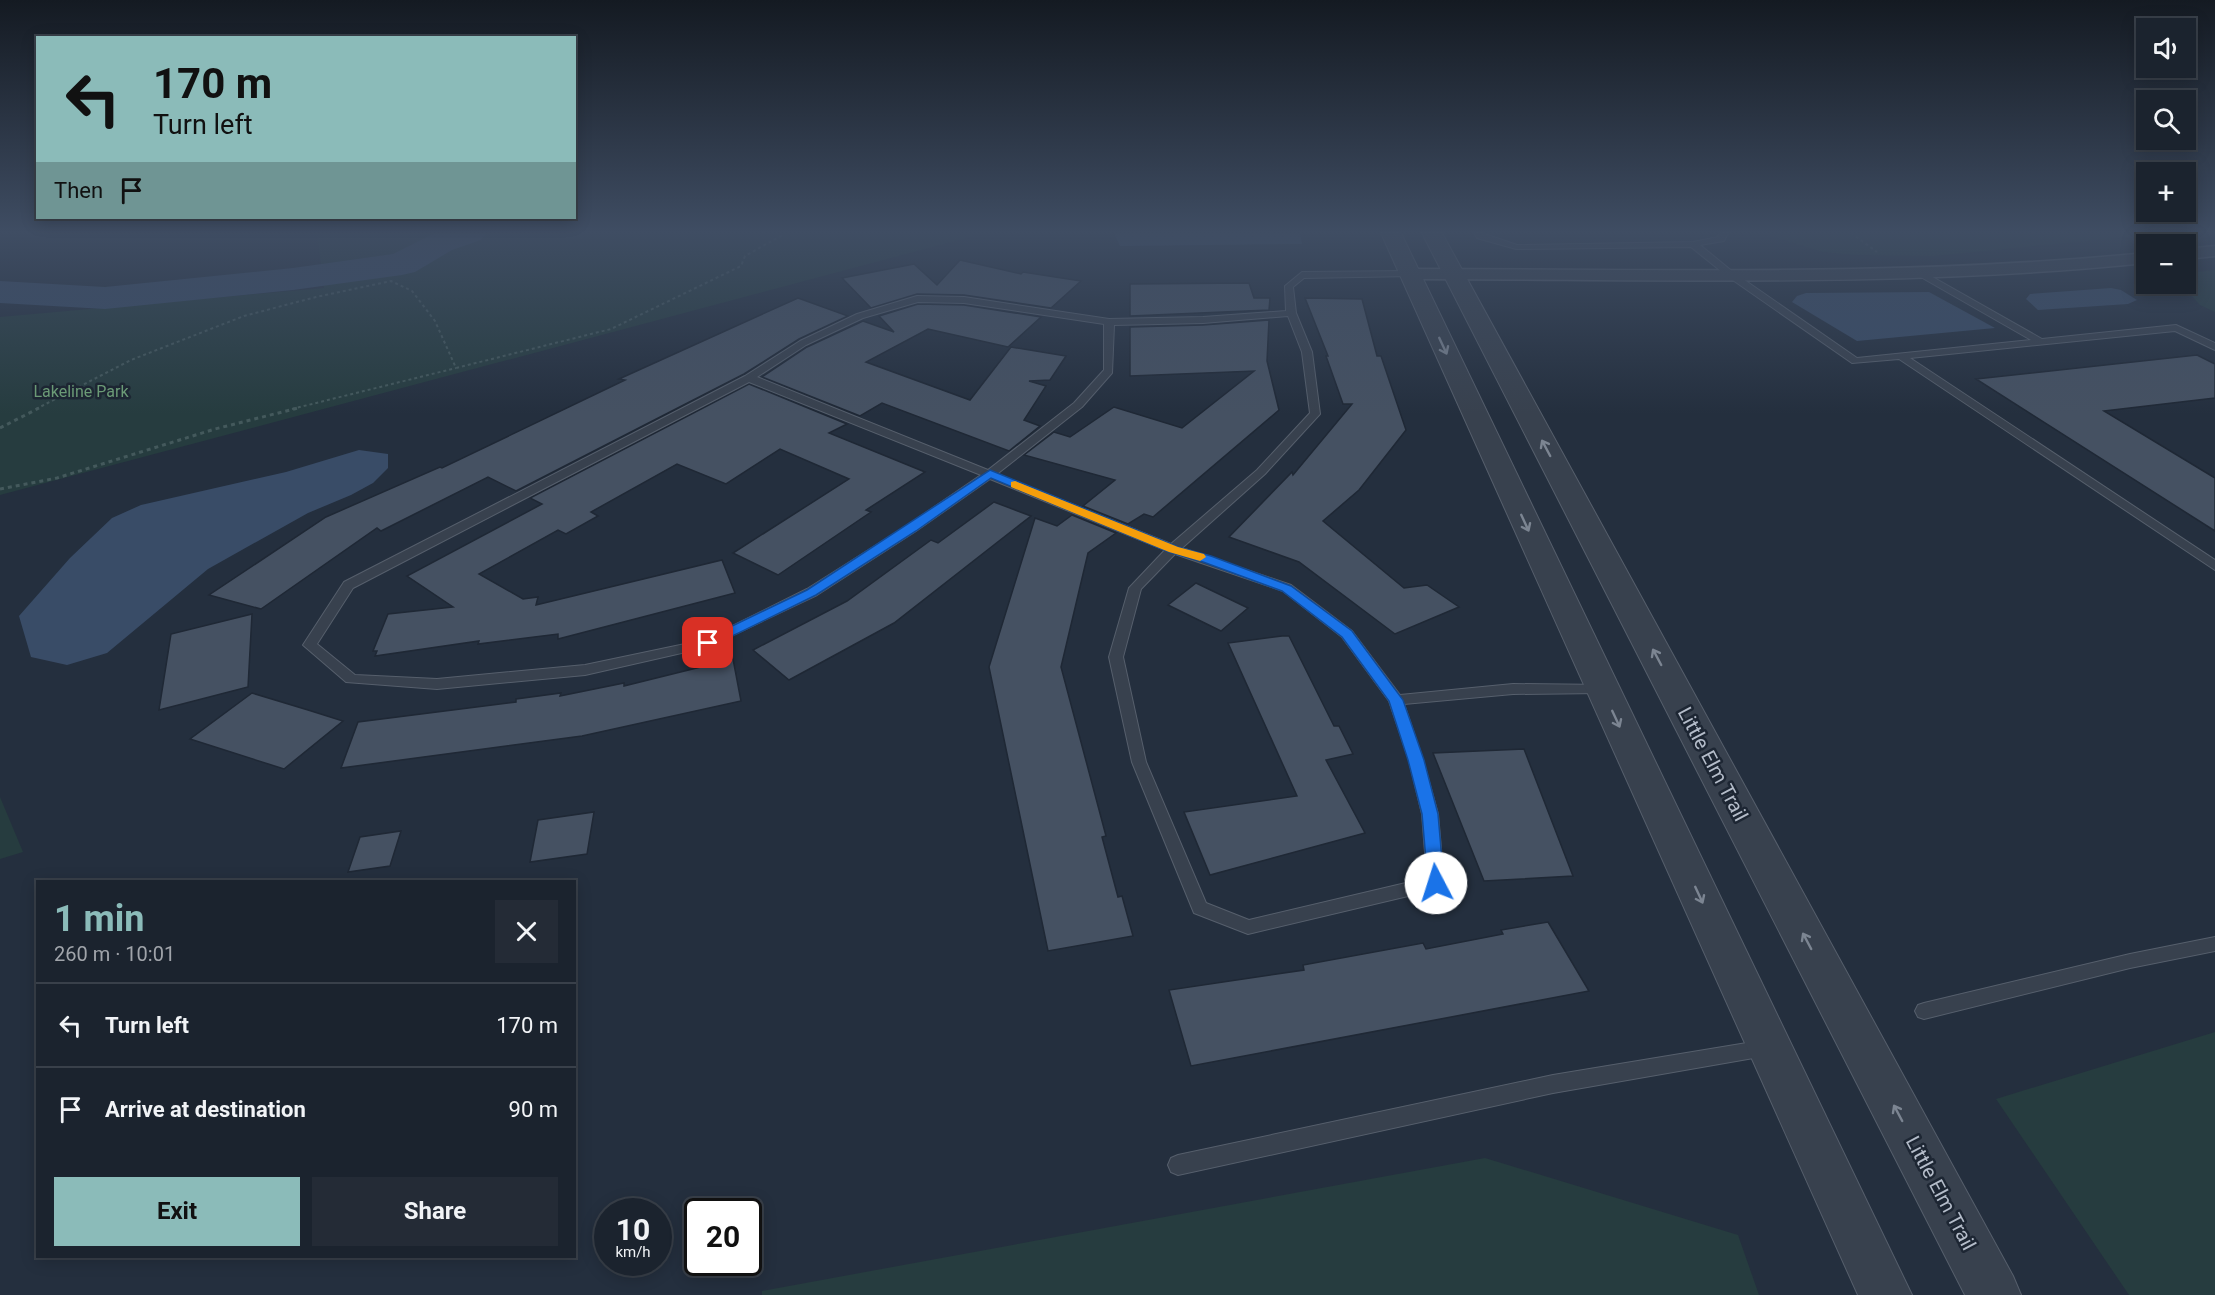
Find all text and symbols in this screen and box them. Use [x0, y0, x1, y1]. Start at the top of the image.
map controls [2136, 18, 2196, 294]
button: sound [2136, 18, 2196, 78]
text: 170 m [153, 59, 272, 108]
icon: left [54, 60, 132, 138]
button: search [2136, 90, 2196, 150]
text: Turn left [153, 109, 253, 141]
button: + [2136, 162, 2196, 222]
icon: arrive [115, 174, 148, 207]
text: Then [54, 178, 103, 203]
button: − [2136, 234, 2196, 294]
one-way arrow [1438, 336, 1450, 354]
park label: Lakeline Park [33, 382, 129, 401]
one-way arrow [1540, 440, 1552, 457]
one-way arrow [1519, 513, 1531, 531]
pin [682, 617, 733, 668]
icon: arrive [691, 626, 724, 659]
one-way arrow [1651, 649, 1662, 667]
street label: Little Elm Trail [1673, 703, 1753, 825]
one-way arrow [1610, 709, 1622, 727]
position arrow [1404, 851, 1468, 915]
one-way arrow [1693, 886, 1705, 904]
text: 1 min [54, 898, 145, 940]
button: close [495, 900, 558, 963]
one-way arrow [1801, 933, 1813, 950]
text: 260 m · 10:01 [54, 942, 175, 966]
icon: left [54, 1009, 87, 1042]
text: Turn left [105, 1013, 189, 1038]
text: 170 m [496, 1013, 558, 1038]
icon: arrive [54, 1093, 87, 1126]
text: Arrive at destination [105, 1097, 306, 1122]
text: 90 m [509, 1097, 558, 1122]
one-way arrow [1892, 1105, 1903, 1123]
street label: Little Elm Trail [1901, 1132, 1981, 1254]
button: Exit [54, 1177, 300, 1246]
button: Share [312, 1177, 558, 1246]
speed limit sign: 20 [684, 1198, 762, 1276]
text: 10 [616, 1212, 650, 1247]
text: km/h [615, 1243, 651, 1261]

